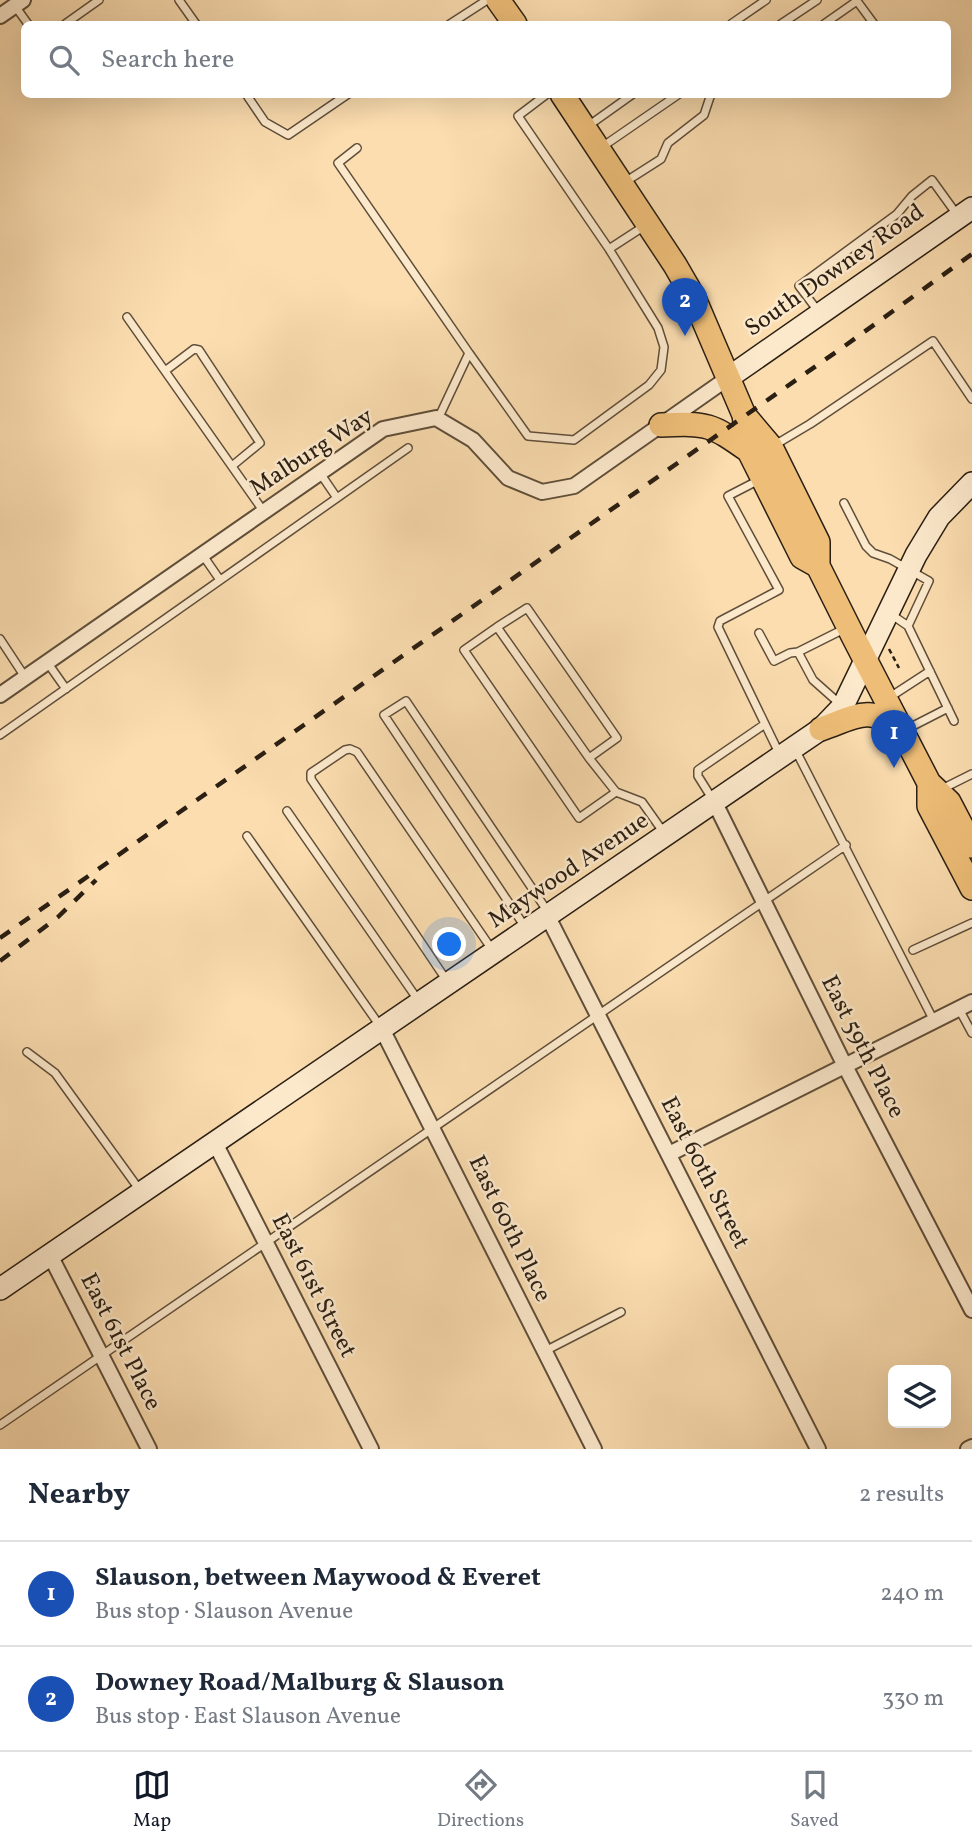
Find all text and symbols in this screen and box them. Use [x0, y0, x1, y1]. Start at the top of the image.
search box [21, 21, 951, 98]
icon: search [45, 41, 83, 79]
text: Search here [101, 42, 234, 78]
street label: South Downey Road [738, 196, 932, 346]
pin: 2 [662, 278, 708, 336]
street label: Malburg Way [244, 400, 380, 506]
pin: 1 [871, 710, 917, 768]
street label: Maywood Avenue [482, 805, 656, 937]
your location [432, 927, 466, 961]
street label: East 59th Place [811, 970, 913, 1124]
street label: East 60th Street [651, 1091, 757, 1255]
street label: East 60th Place [459, 1150, 559, 1308]
street label: East 61st Street [262, 1208, 364, 1364]
street label: East 61st Place [71, 1267, 169, 1417]
map controls [888, 1365, 951, 1428]
button: layers [888, 1365, 951, 1428]
text: Nearby [28, 1474, 130, 1516]
text: 2 results [859, 1479, 944, 1511]
text: Slauson, between Maywood & Everet [95, 1560, 541, 1596]
text: 1 [46, 1578, 56, 1610]
text: 240 m [880, 1578, 944, 1610]
text: Bus stop · Slauson Avenue [95, 1596, 353, 1628]
text: Downey Road/Malburg & Slauson [95, 1665, 505, 1701]
text: 2 [45, 1683, 57, 1715]
text: 330 m [882, 1683, 944, 1715]
text: Bus stop · East Slauson Avenue [95, 1701, 401, 1733]
tab: Map [133, 1766, 171, 1834]
tab: Directions [437, 1766, 524, 1834]
tab: Saved [790, 1766, 839, 1834]

